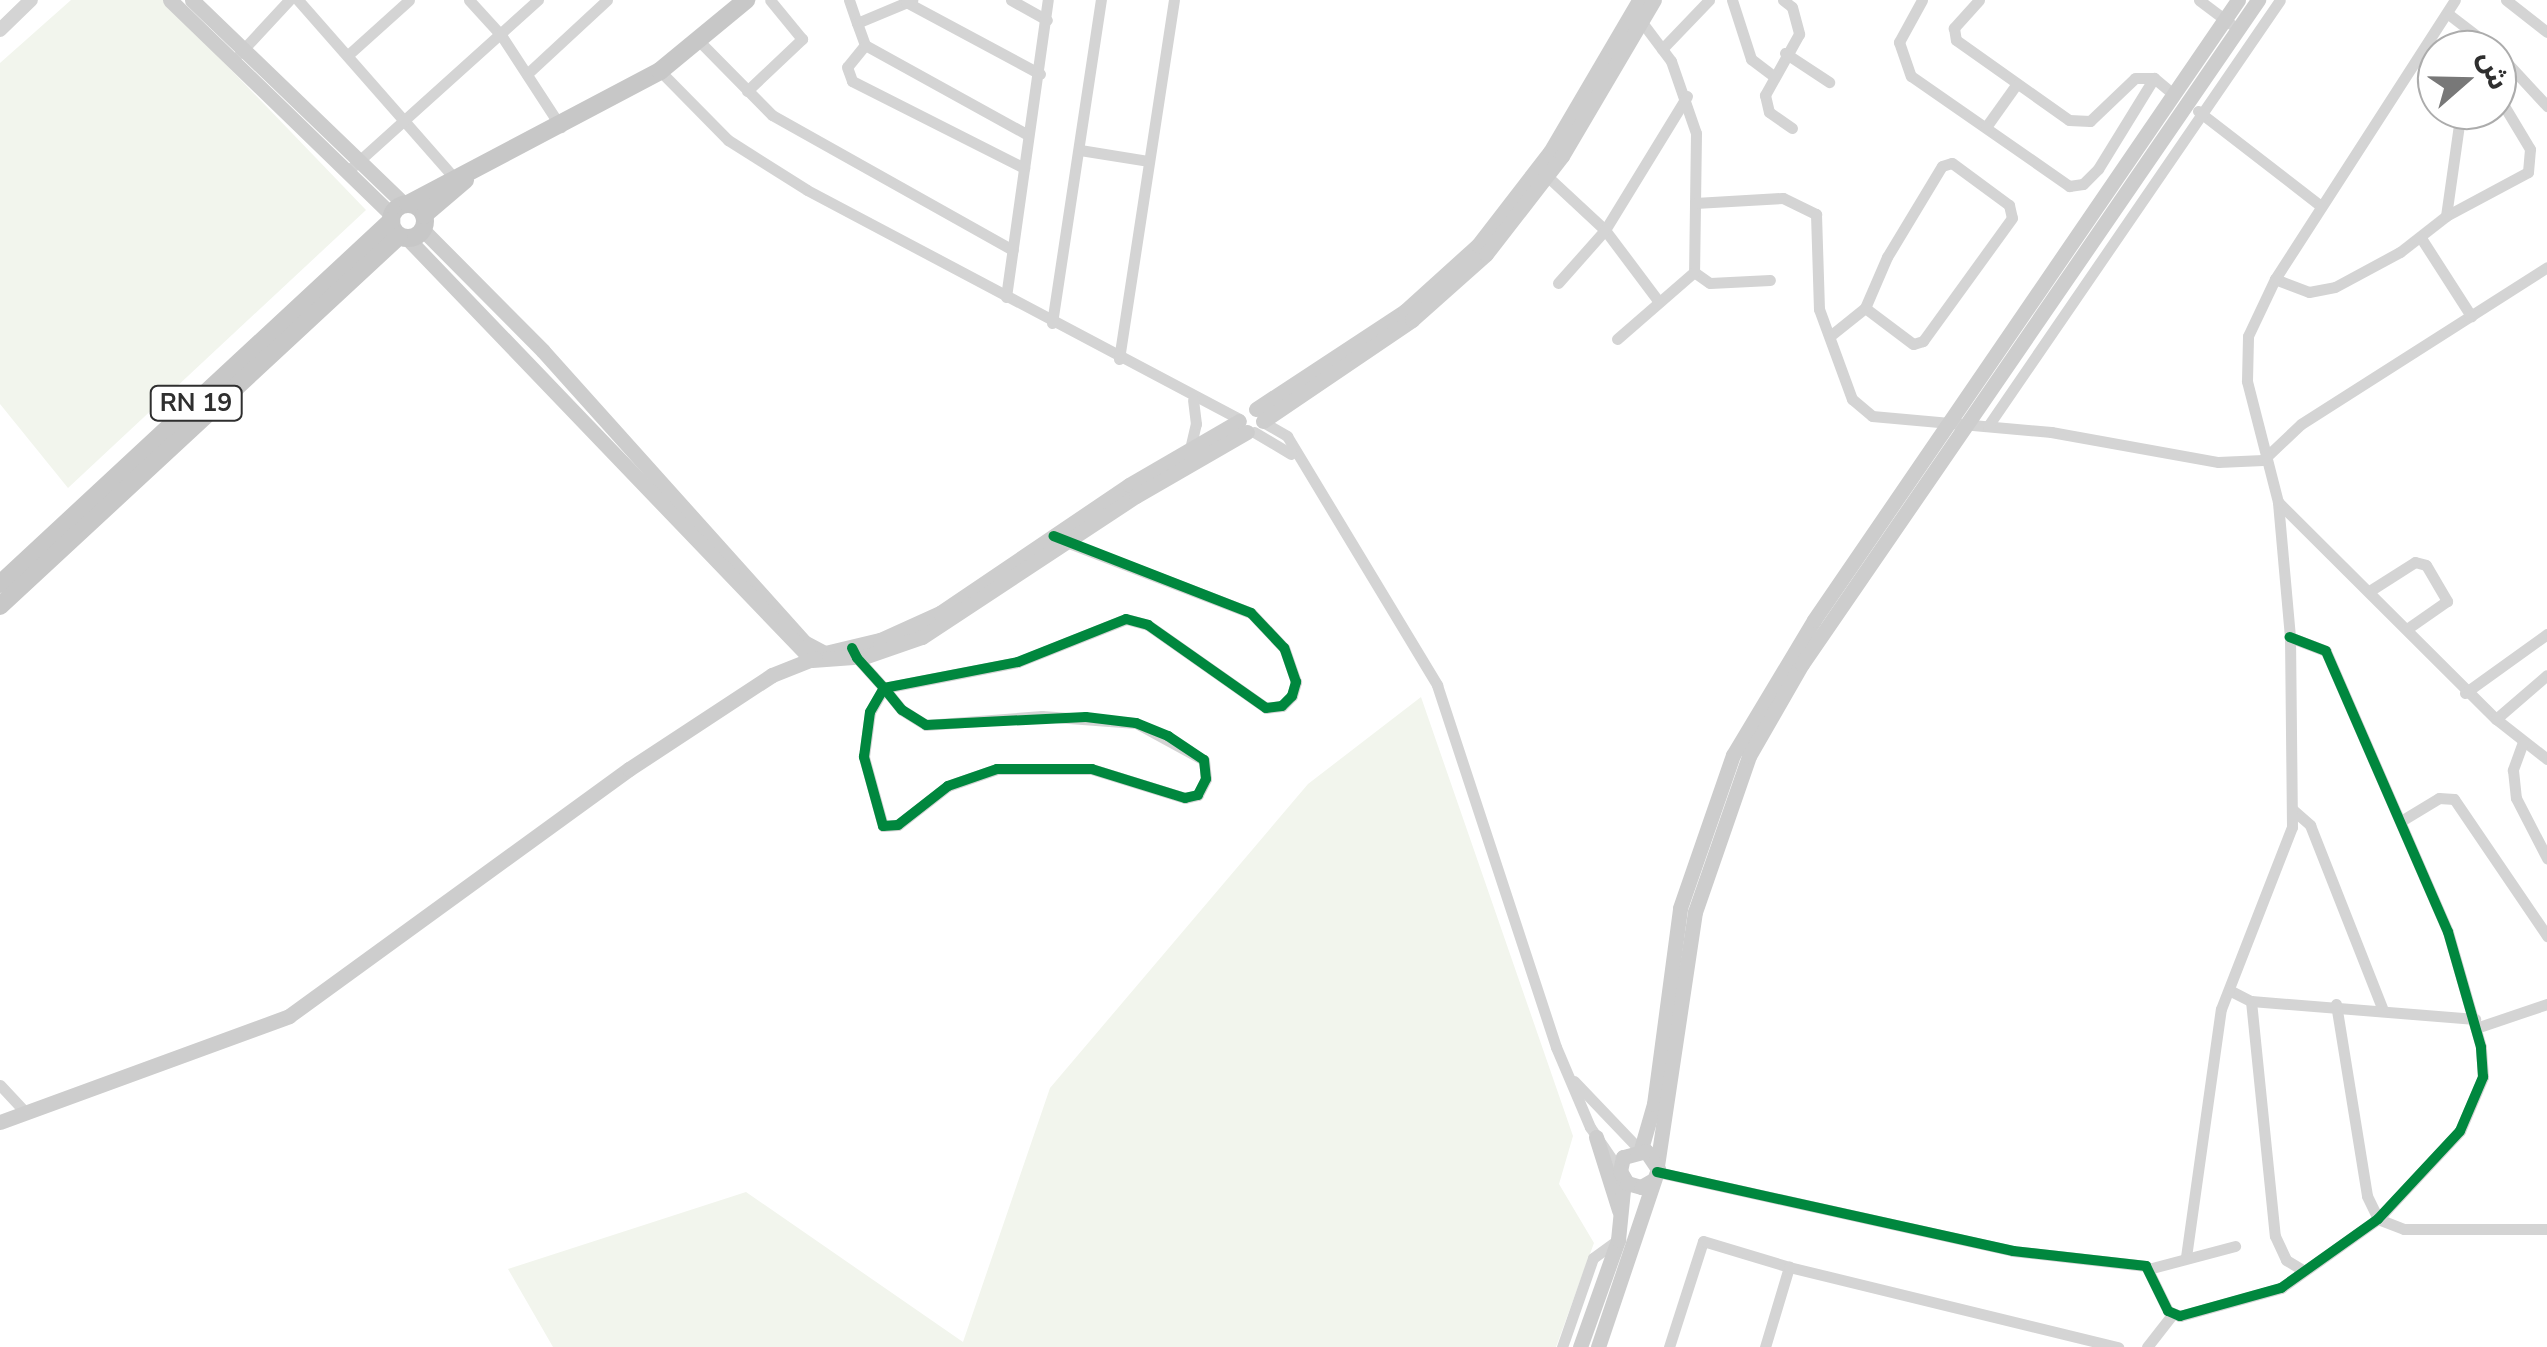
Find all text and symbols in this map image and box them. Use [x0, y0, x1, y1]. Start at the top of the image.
north arrow [2417, 30, 2517, 130]
text: ش [2469, 46, 2518, 95]
road number: RN 19 [148, 383, 244, 423]

